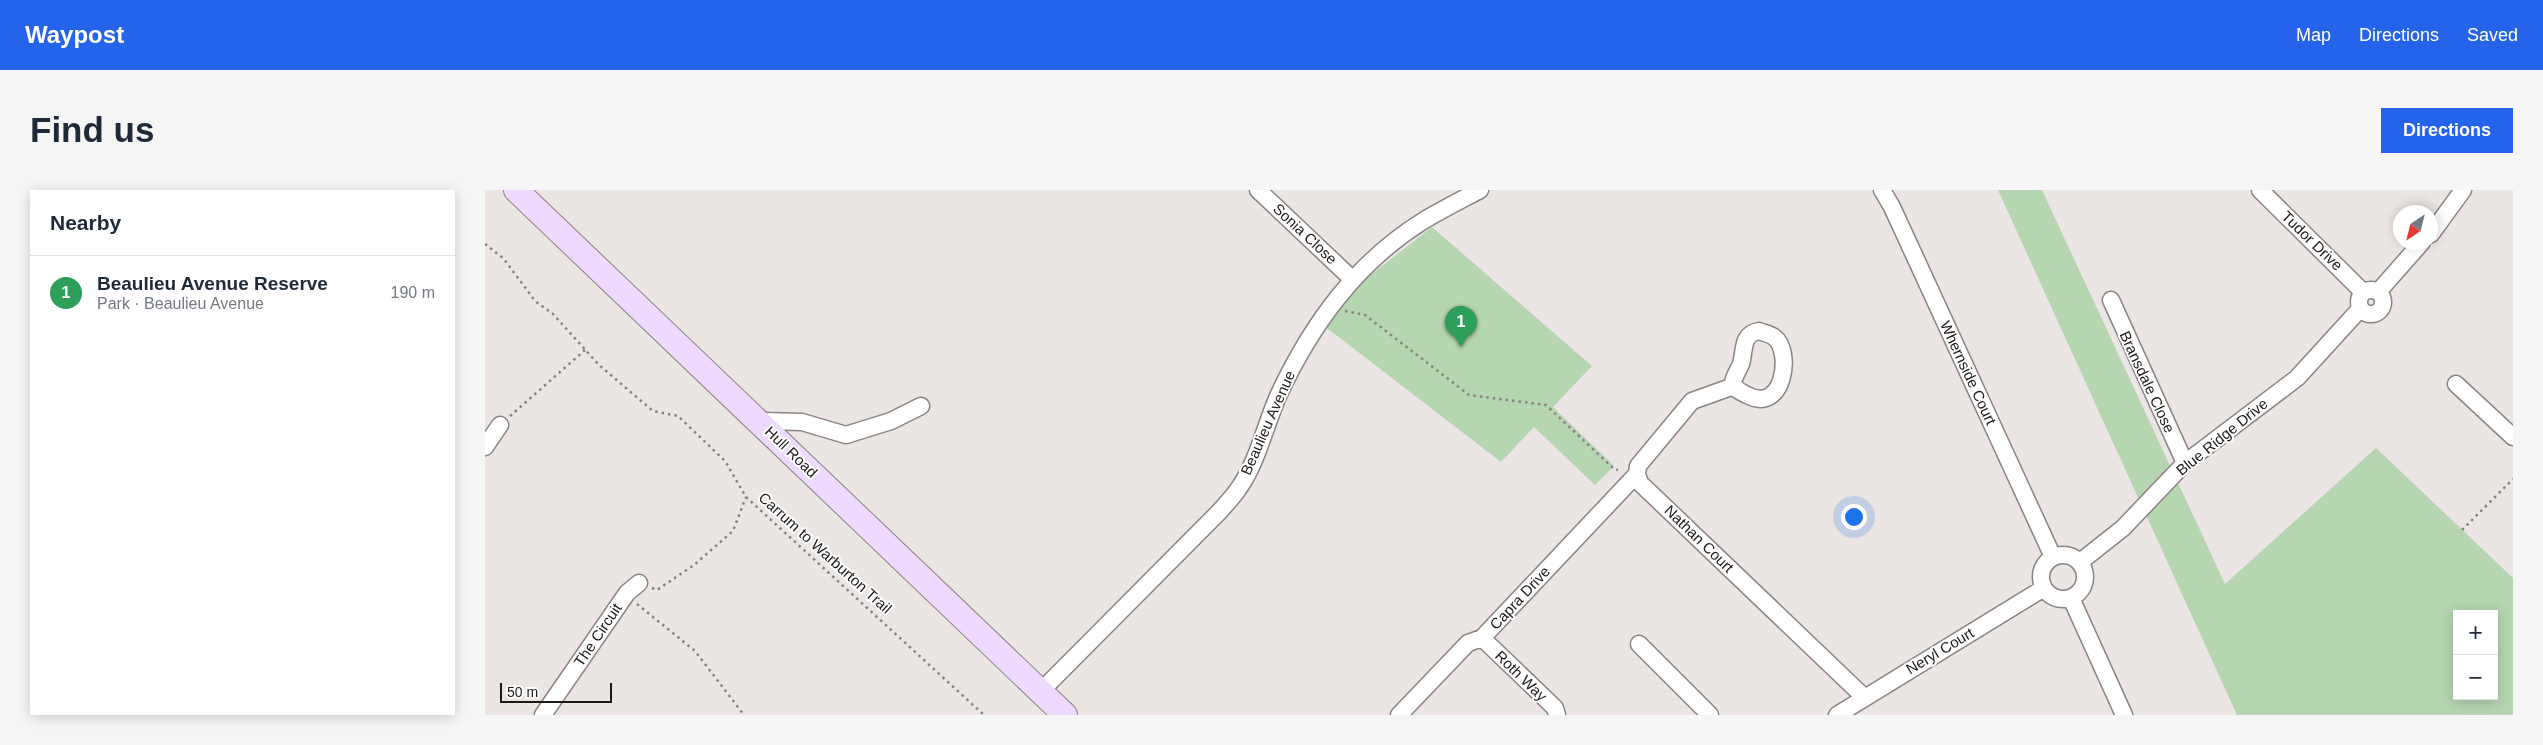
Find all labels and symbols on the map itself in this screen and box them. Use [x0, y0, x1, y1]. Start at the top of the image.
street label: Sonia Close [1270, 200, 1341, 267]
north arrow [2393, 205, 2438, 250]
street label: Tudor Drive [2278, 207, 2346, 274]
pin: 1 [1445, 306, 1477, 347]
street label: Whernside Court [1937, 318, 2000, 428]
street label: Bransdale Close [2116, 328, 2178, 435]
street label: Beaulieu Avenue [1237, 368, 1298, 478]
street label: Blue Ridge Drive [2173, 395, 2271, 479]
street label: Hull Road [762, 423, 821, 481]
street label: Carrum to Warburton Trail [755, 488, 895, 617]
street label: Nathan Court [1661, 502, 1738, 576]
your location [1841, 504, 1867, 530]
street label: Capra Drive [1486, 563, 1553, 633]
street label: The Circuit [570, 599, 625, 670]
street label: Neryl Court [1903, 623, 1977, 677]
street label: Roth Way [1492, 647, 1551, 705]
scale bar [500, 680, 613, 703]

